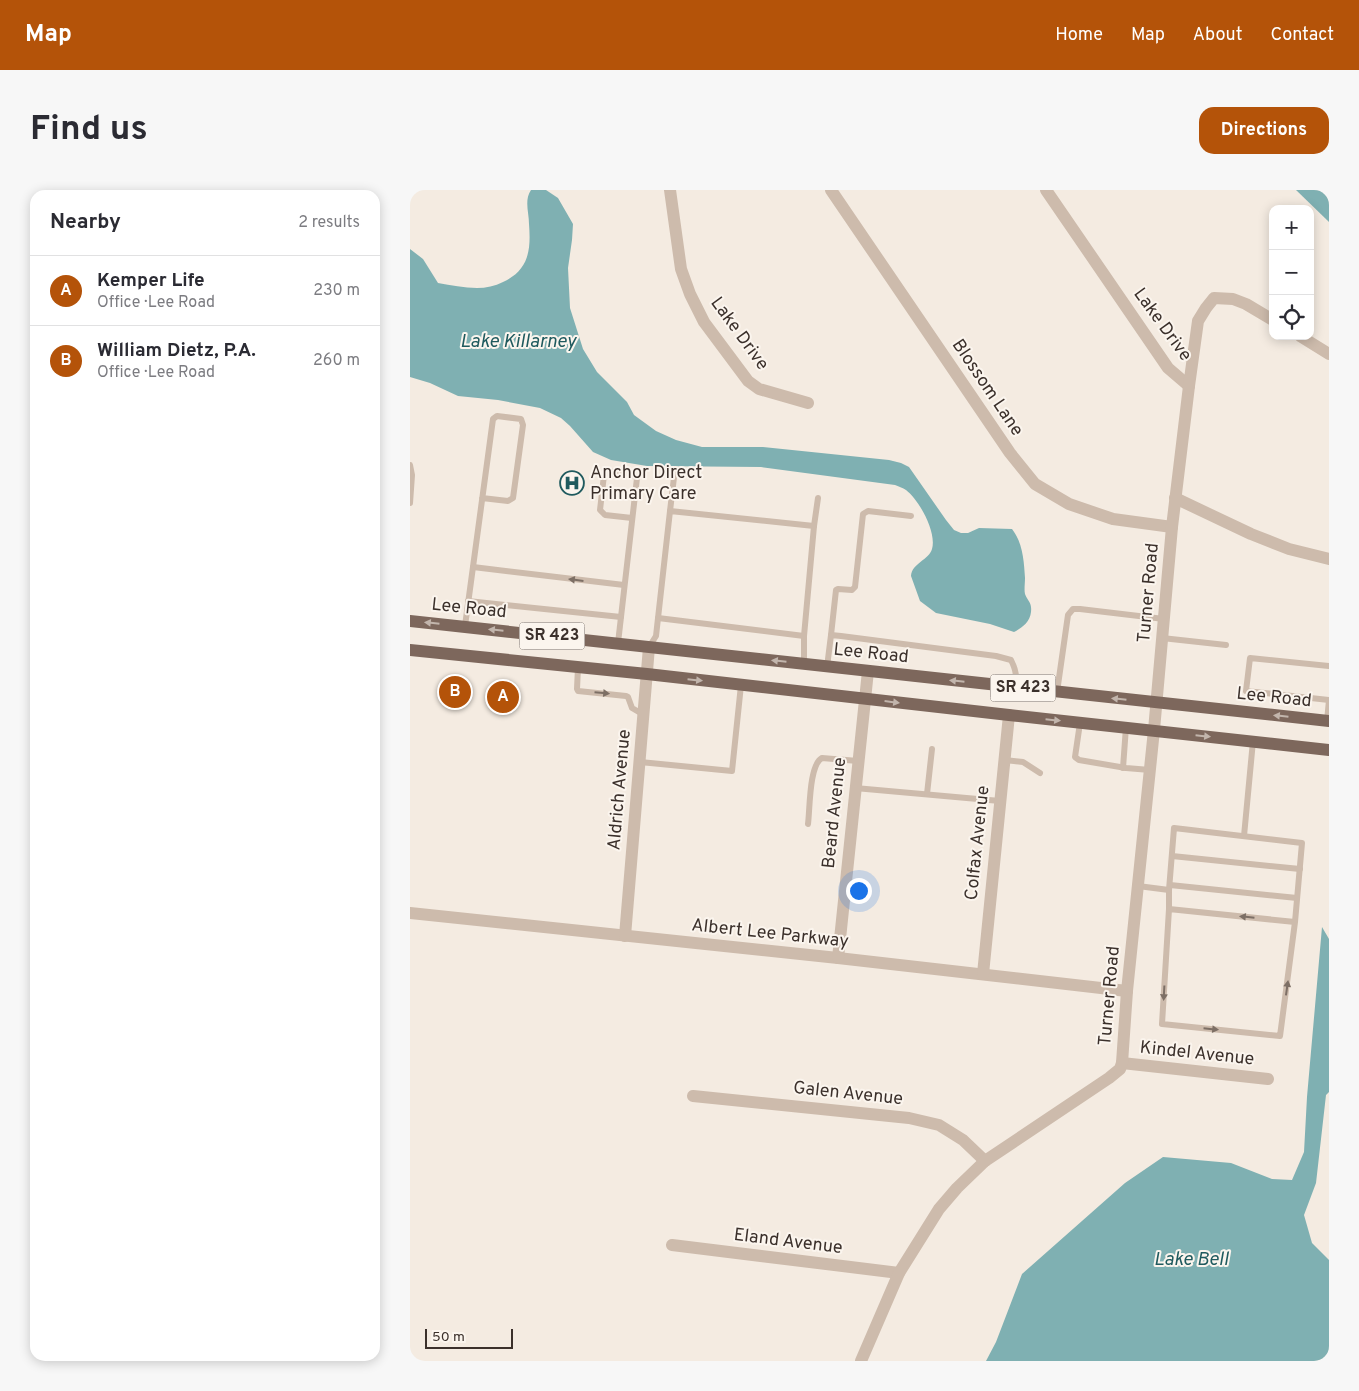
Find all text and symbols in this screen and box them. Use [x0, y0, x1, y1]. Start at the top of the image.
text: Map [25, 20, 72, 50]
text: Home [1055, 24, 1103, 47]
text: Map [1131, 24, 1165, 47]
text: About [1193, 24, 1242, 47]
text: Contact [1270, 24, 1334, 47]
button: Directions [1199, 107, 1329, 154]
text: Find us [30, 108, 148, 152]
map controls [1269, 205, 1314, 340]
button: + [1269, 205, 1314, 250]
text: Nearby [50, 209, 121, 236]
text: 2 results [298, 213, 360, 233]
button: − [1269, 250, 1314, 295]
text: Kemper Life [97, 269, 205, 293]
text: A [60, 281, 72, 301]
text: 230 m [313, 281, 360, 301]
street label: Lake Drive [1128, 284, 1196, 366]
text: Office · Lee Road [97, 293, 215, 313]
street label: Lake Drive [705, 293, 773, 375]
button: locate [1269, 295, 1314, 340]
water label: Lake Killarney [460, 330, 577, 354]
street label: Blossom Lane [946, 335, 1028, 441]
text: William Dietz, P.A. [97, 339, 256, 363]
text: B [60, 351, 72, 371]
text: 260 m [313, 351, 360, 371]
text: Office · Lee Road [97, 363, 215, 383]
place label: Anchor Direct Primary Care [590, 462, 702, 506]
hospital icon: Anchor Direct Primary Care [559, 470, 585, 496]
street label: Turner Road [1133, 542, 1165, 644]
one-way arrow [568, 576, 584, 584]
street label: Lee Road [430, 594, 508, 624]
one-way arrow [424, 619, 440, 627]
road number: SR 423 [520, 622, 584, 650]
one-way arrow [488, 626, 504, 634]
street label: Lee Road [832, 639, 910, 669]
one-way arrow [770, 657, 786, 665]
pin: B [439, 673, 471, 711]
road number: SR 423 [990, 674, 1056, 702]
one-way arrow [688, 676, 704, 684]
one-way arrow [949, 677, 965, 685]
pin: A [487, 678, 519, 716]
street label: Lee Road [1235, 683, 1313, 713]
one-way arrow [595, 689, 611, 697]
one-way arrow [1111, 695, 1127, 703]
one-way arrow [884, 698, 900, 706]
one-way arrow [1272, 712, 1288, 720]
one-way arrow [1045, 716, 1061, 724]
street label: Aldrich Avenue [603, 729, 637, 851]
one-way arrow [1195, 732, 1211, 740]
street label: Beard Avenue [818, 756, 852, 870]
street label: Colfax Avenue [961, 785, 995, 901]
your location [846, 878, 872, 904]
one-way arrow [1239, 913, 1255, 921]
street label: Albert Lee Parkway [690, 914, 850, 954]
street label: Turner Road [1094, 945, 1126, 1047]
one-way arrow [1283, 979, 1291, 995]
one-way arrow [1160, 985, 1168, 1001]
one-way arrow [1203, 1025, 1219, 1033]
street label: Kindel Avenue [1139, 1037, 1255, 1071]
street label: Galen Avenue [792, 1077, 904, 1111]
street label: Eland Avenue [732, 1224, 844, 1260]
water label: Lake Bell [1154, 1248, 1229, 1272]
scale bar [425, 1326, 512, 1349]
text: 50 m [432, 1329, 465, 1346]

